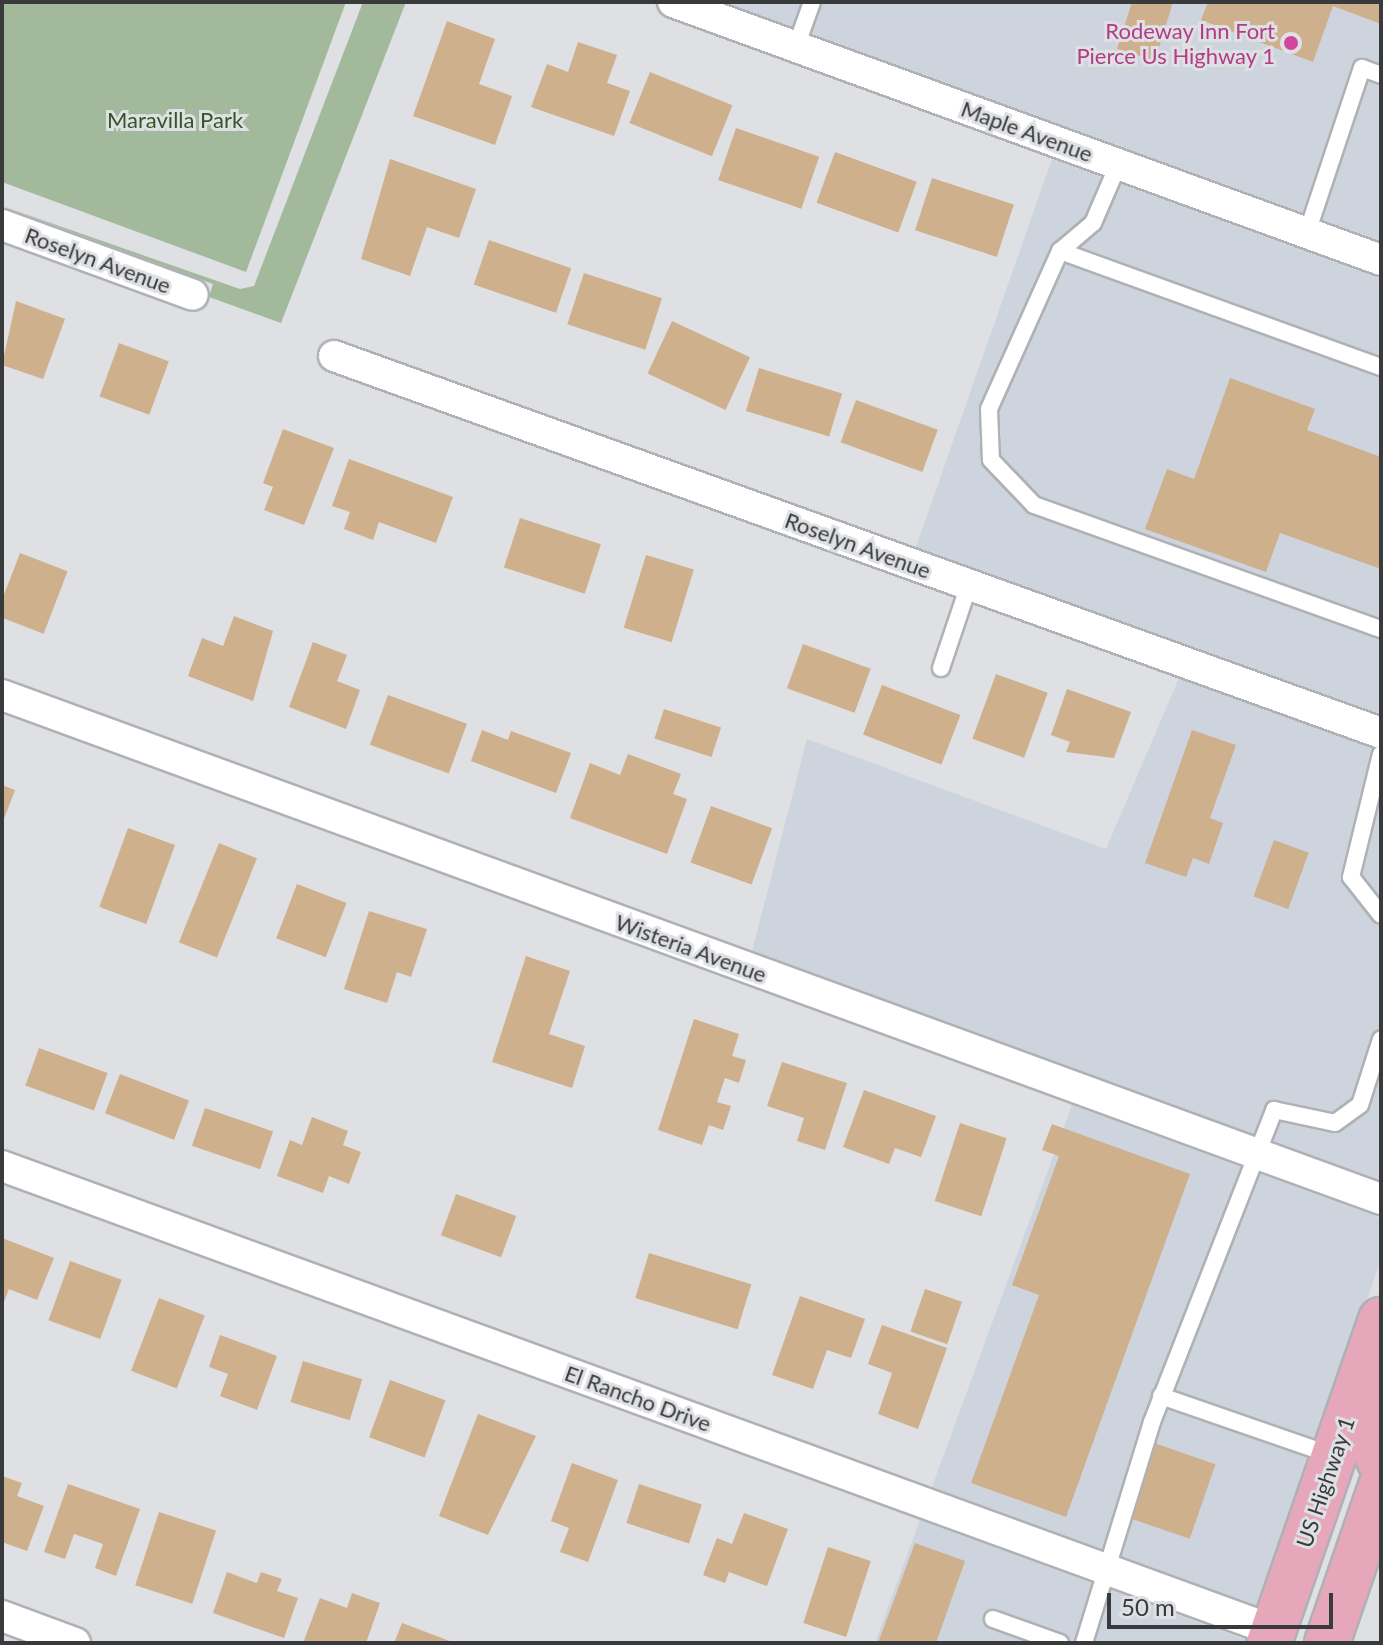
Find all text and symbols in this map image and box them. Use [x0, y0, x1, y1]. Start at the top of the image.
place label: Rodeway Inn Fort Pierce Us Highway 1 [1076, 17, 1275, 68]
marker: Rodeway Inn Fort Pierce Us Highway 1 [1282, 34, 1300, 52]
street label: Maple Avenue [957, 95, 1097, 167]
park label: Maravilla Park [107, 107, 243, 133]
street label: Roselyn Avenue [21, 221, 175, 299]
street label: Roselyn Avenue [781, 506, 935, 584]
street label: Wisteria Avenue [611, 908, 771, 988]
street label: El Rancho Drive [561, 1359, 715, 1437]
street label: US Highway 1 [1290, 1413, 1360, 1551]
scale bar [1111, 1577, 1337, 1627]
text: 50 m [1121, 1592, 1175, 1621]

